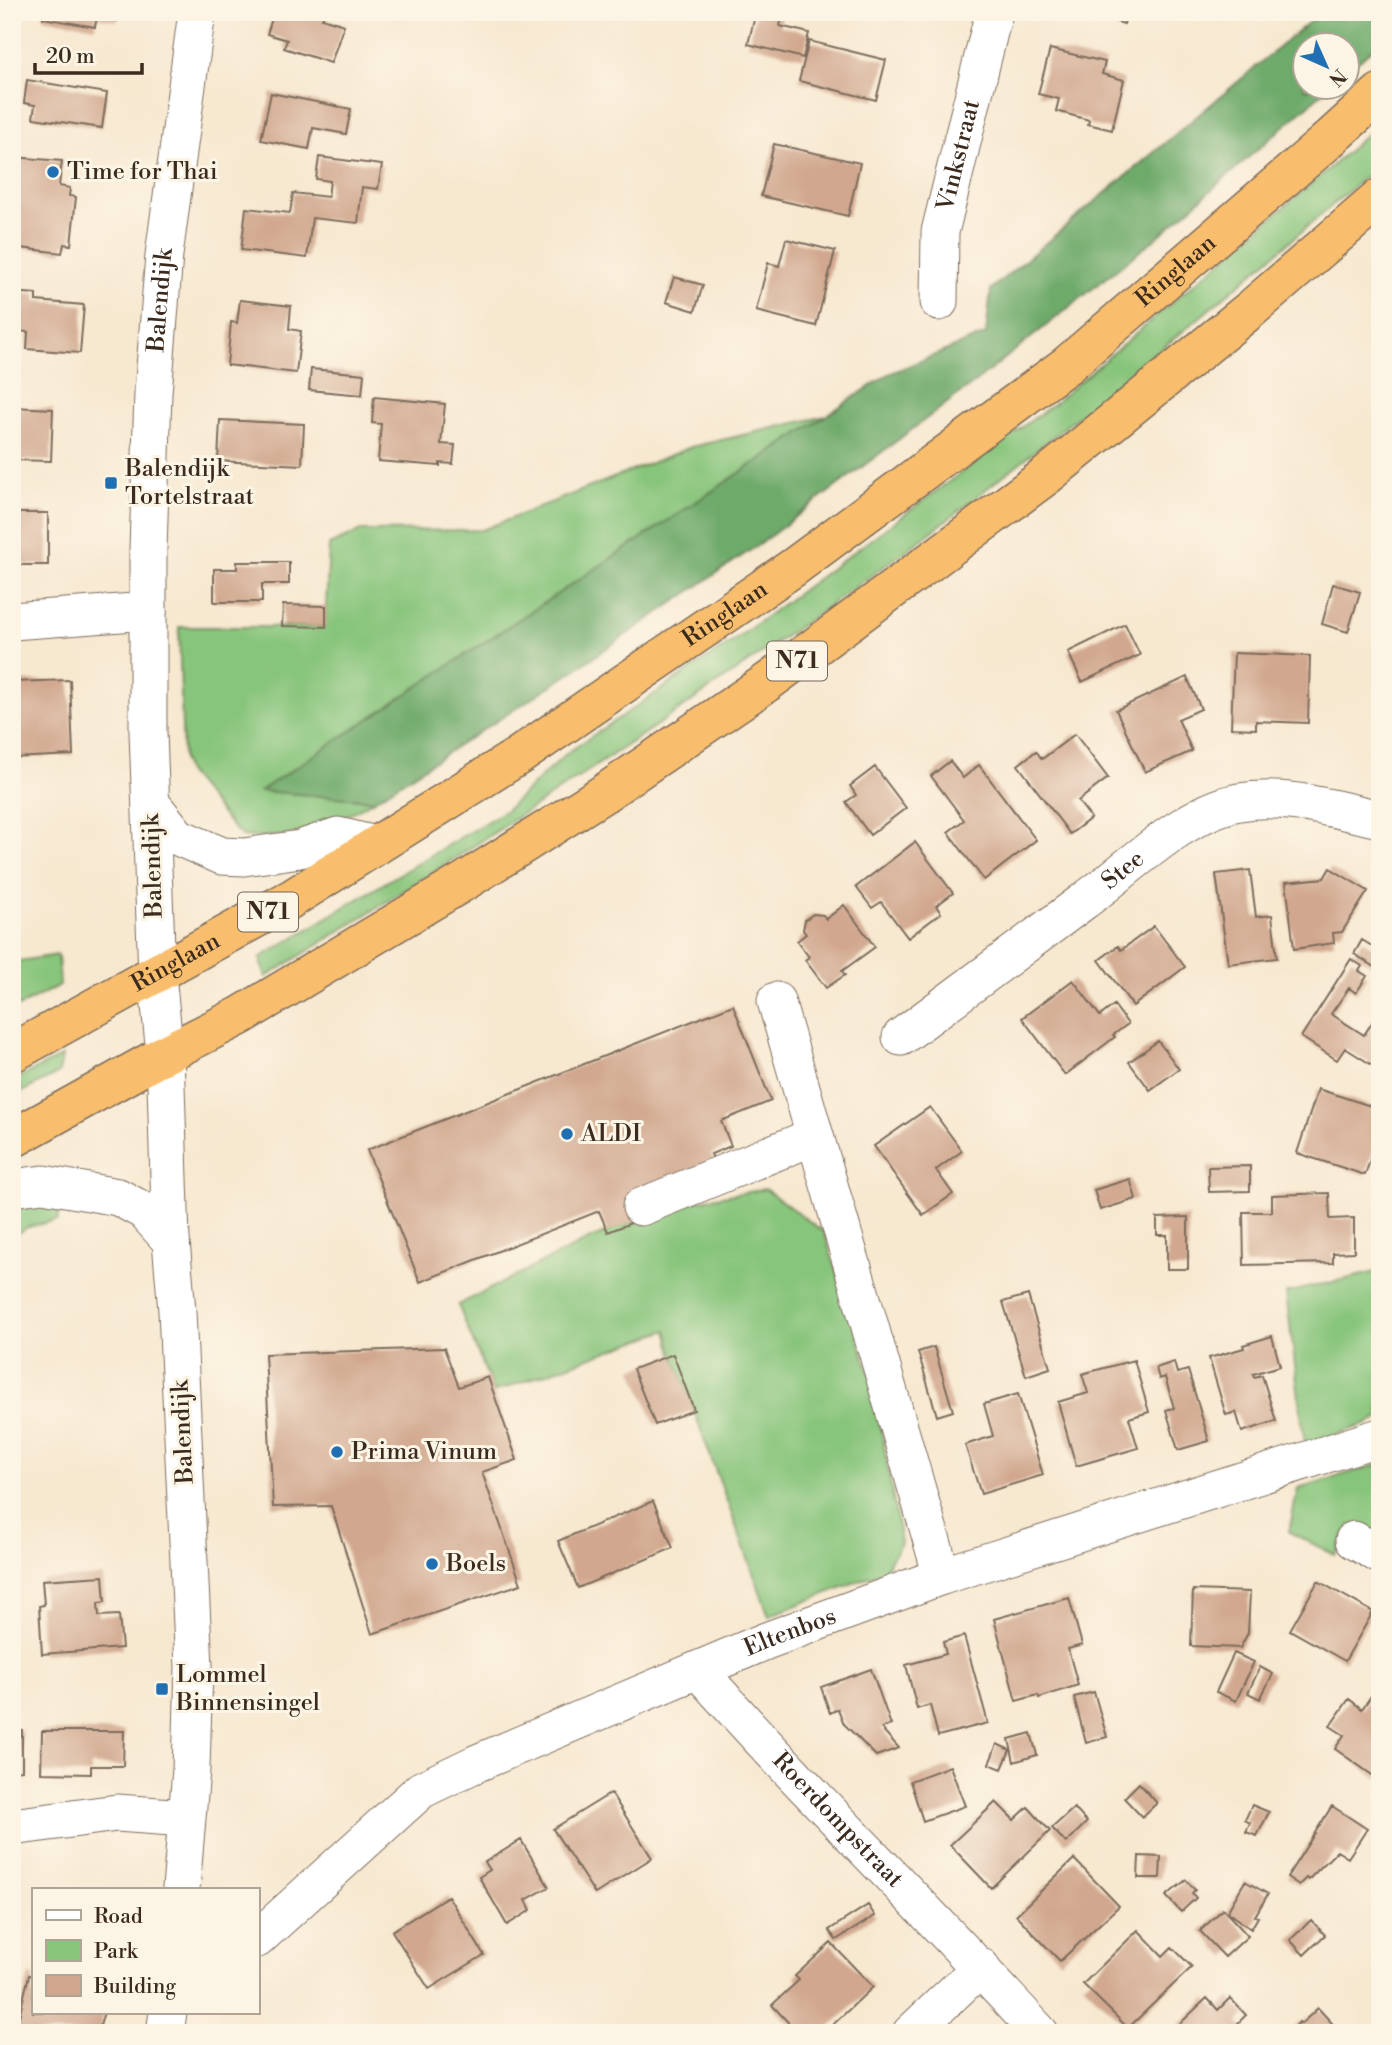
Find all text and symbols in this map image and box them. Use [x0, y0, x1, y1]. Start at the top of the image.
scale bar [35, 32, 142, 76]
north arrow [1290, 32, 1360, 102]
text: 20 m [46, 44, 95, 70]
text: N [1324, 64, 1351, 91]
street label: Vinkstraat [930, 96, 987, 215]
place label: Time for Thai [67, 157, 218, 187]
marker: Time for Thai [45, 164, 61, 180]
street label: Ringlaan [1130, 228, 1223, 314]
street label: Balendijk [141, 245, 180, 354]
place label: Balendijk Tortelstraat [124, 454, 255, 512]
marker: Balendijk Tortelstraat [103, 475, 119, 491]
street label: Ringlaan [677, 574, 774, 654]
road number: N71 [767, 642, 827, 680]
street label: Balendijk [136, 812, 170, 920]
street label: Stee [1096, 844, 1151, 896]
road number: N71 [238, 892, 298, 931]
street label: Ringlaan [126, 926, 225, 999]
place label: ALDI [580, 1119, 641, 1149]
marker: ALDI [559, 1126, 575, 1142]
street label: Balendijk [165, 1378, 201, 1486]
place label: Prima Vinum [351, 1437, 497, 1467]
marker: Prima Vinum [329, 1444, 345, 1460]
place label: Boels [445, 1549, 506, 1579]
marker: Boels [424, 1556, 440, 1572]
street label: Eltenbos [739, 1601, 840, 1664]
place label: Lommel Binnensingel [175, 1660, 320, 1718]
marker: Lommel Binnensingel [154, 1681, 170, 1697]
street label: Roerdompstraat [766, 1746, 910, 1895]
legend [32, 1888, 259, 2014]
text: Road [94, 1904, 143, 1930]
text: Park [94, 1939, 139, 1965]
text: Building [93, 1974, 176, 2000]

